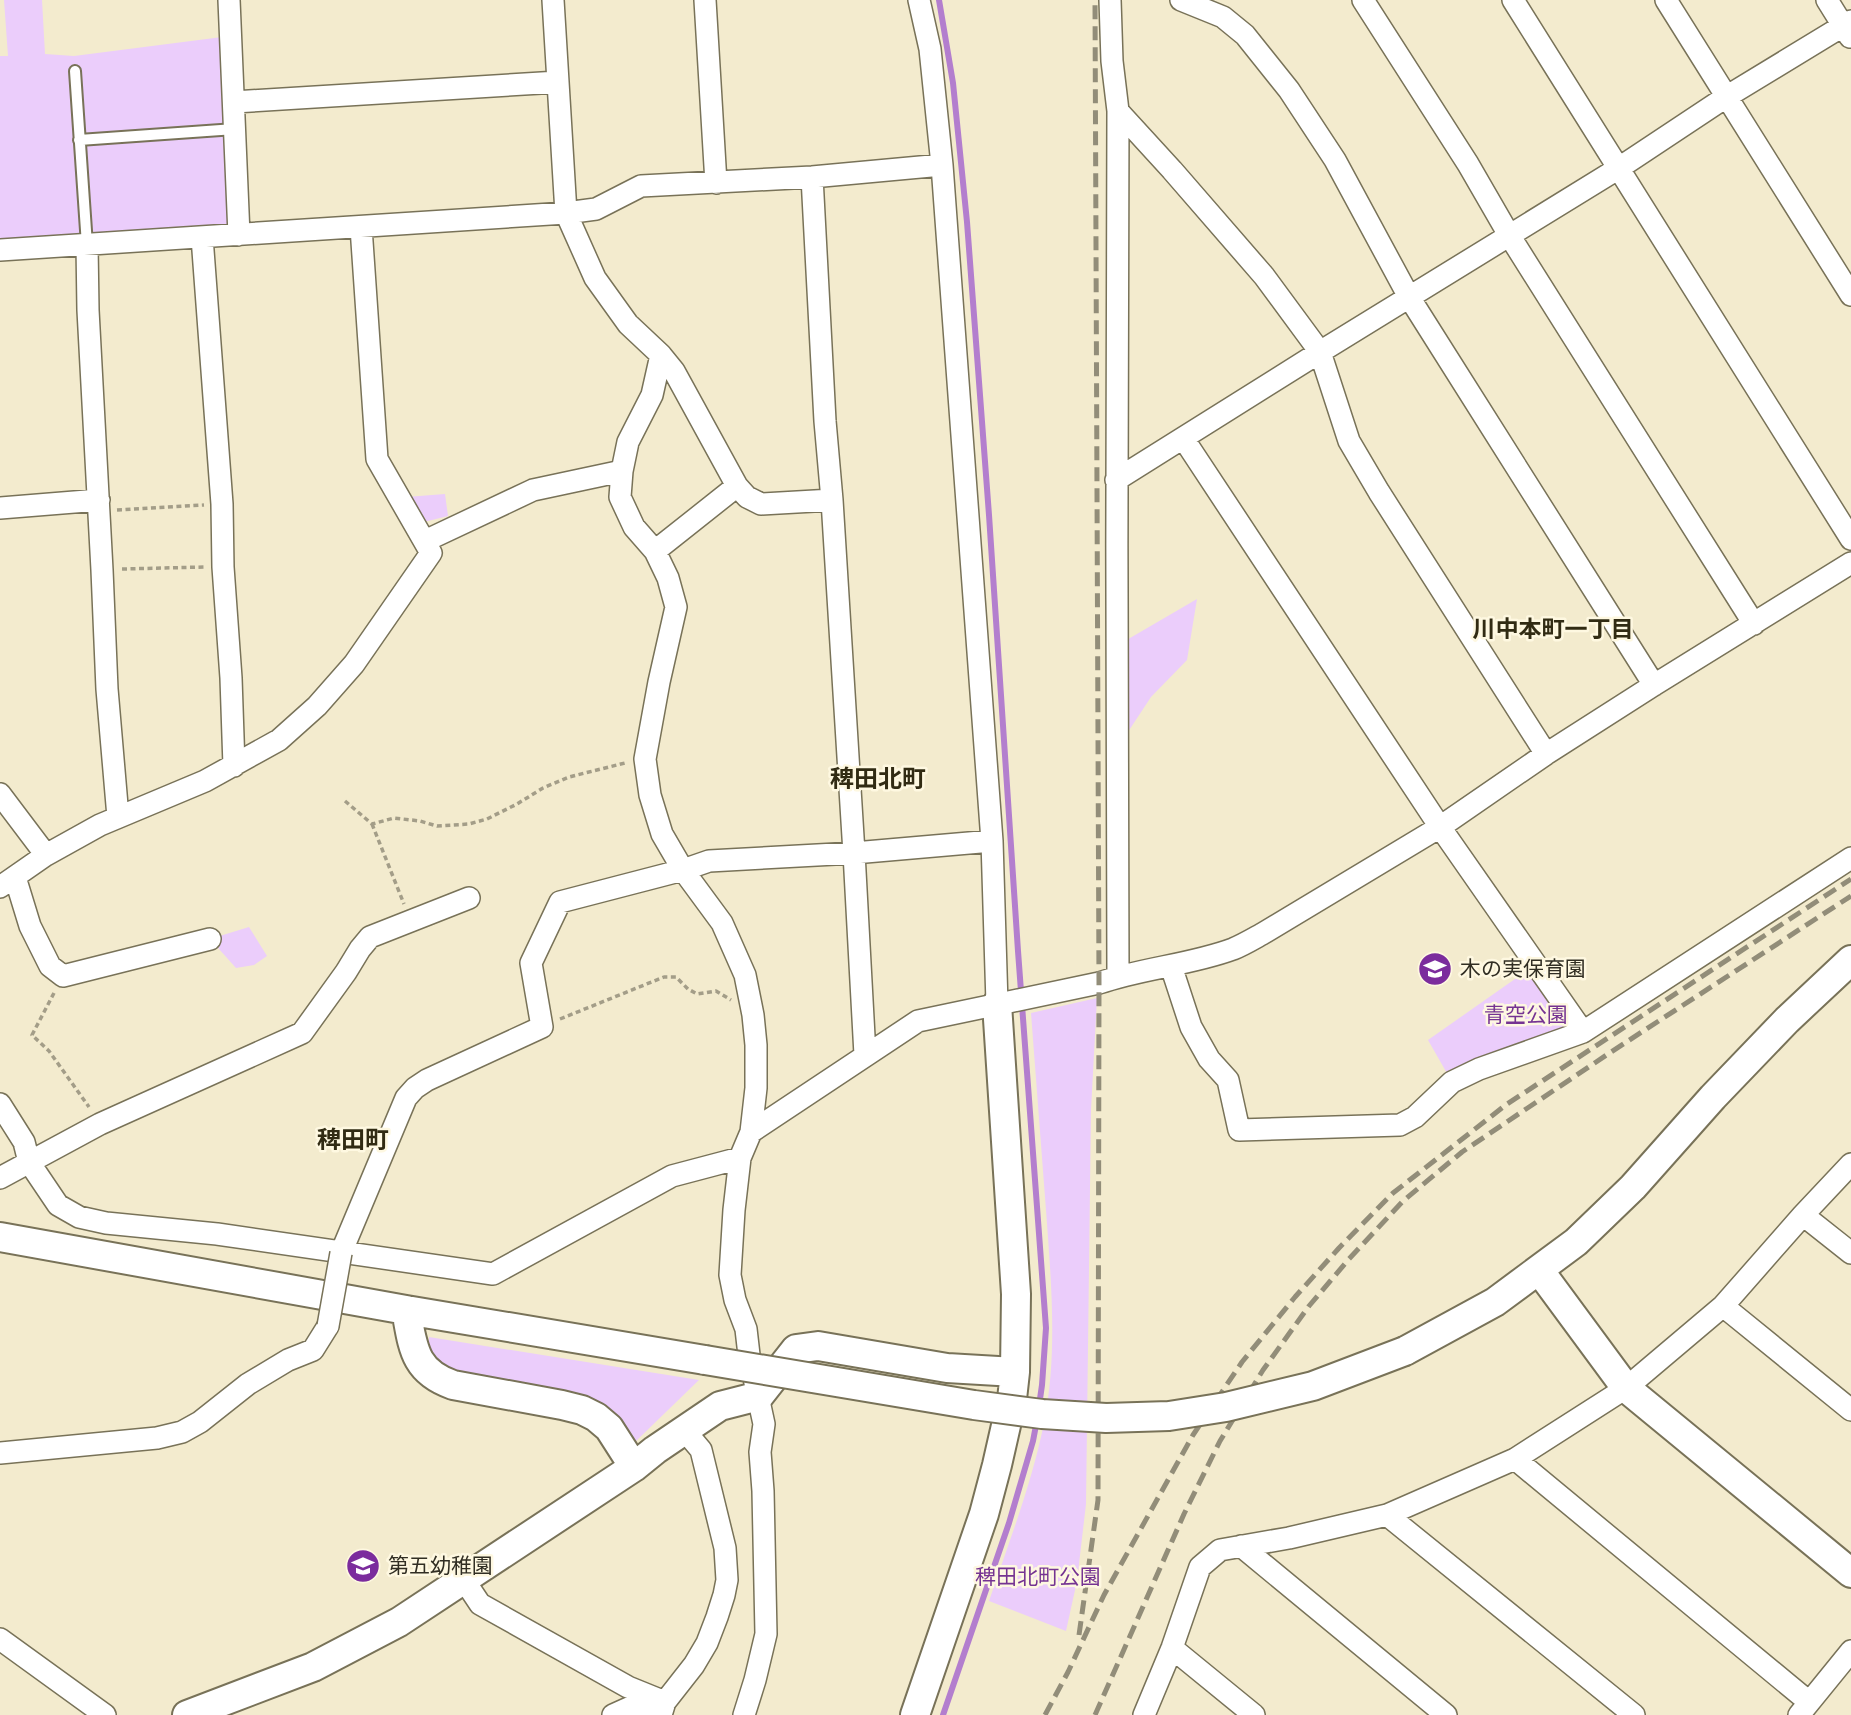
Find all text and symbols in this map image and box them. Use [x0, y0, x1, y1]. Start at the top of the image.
district label: 川中本町一丁目 [1473, 616, 1634, 642]
district label: 稗田北町 [830, 765, 926, 793]
school or university icon: 木の実保育園 [1416, 950, 1454, 988]
place label: 木の実保育園 [1460, 957, 1586, 981]
park label: 青空公園 [1484, 1003, 1568, 1027]
district label: 稗田町 [317, 1126, 389, 1154]
school or university icon: 第五幼稚園 [344, 1547, 382, 1585]
place label: 第五幼稚園 [388, 1554, 493, 1578]
park label: 稗田北町公園 [975, 1565, 1101, 1589]

